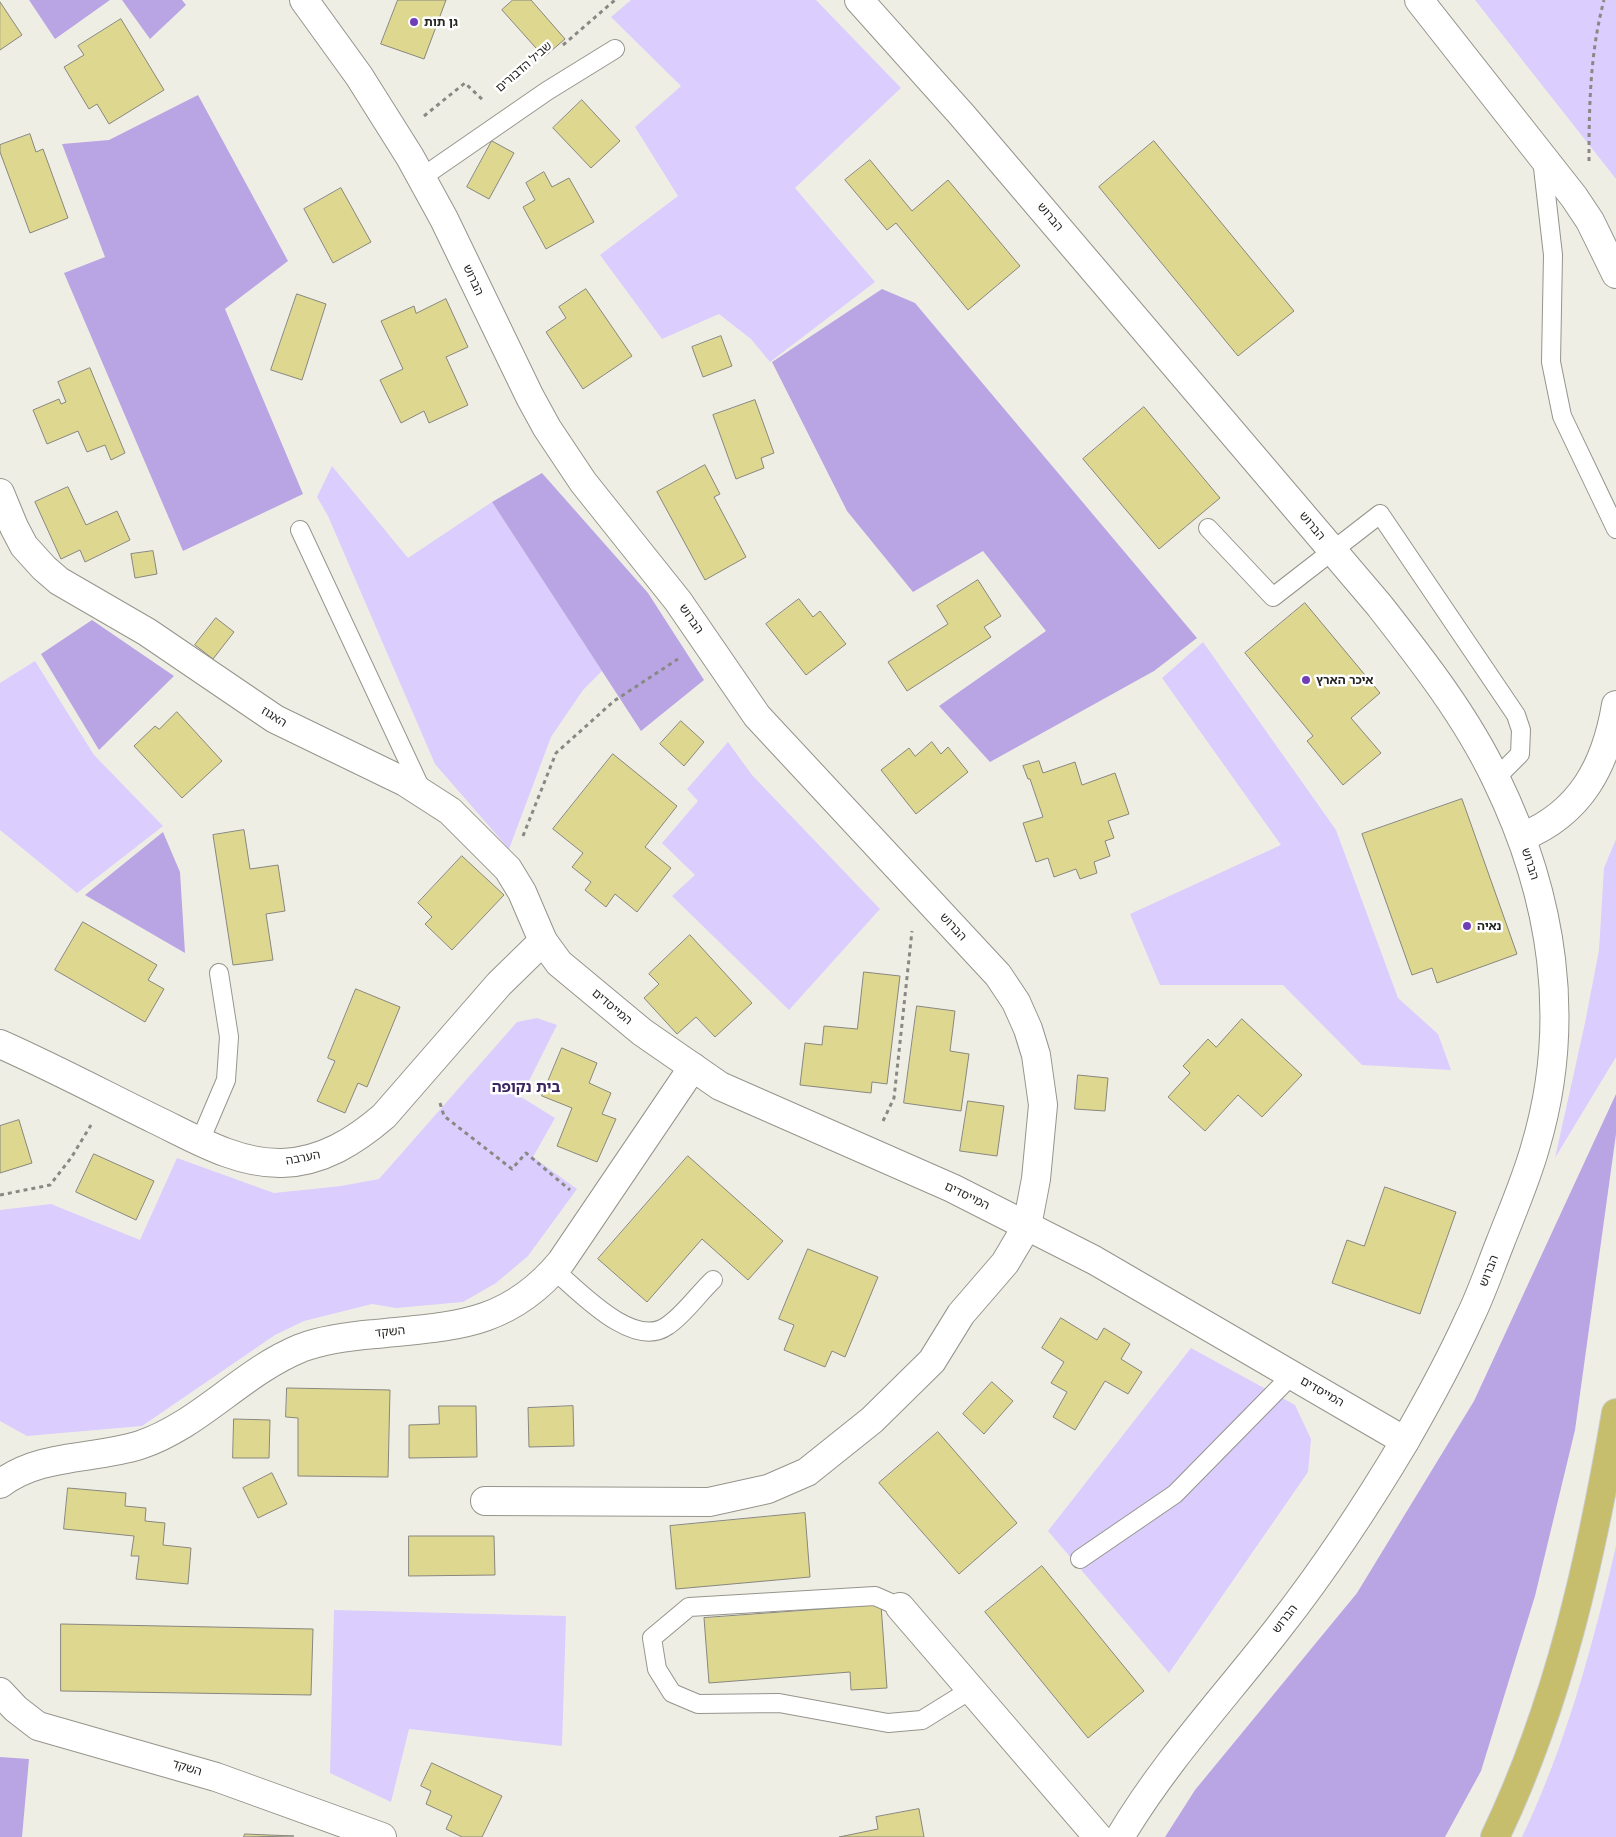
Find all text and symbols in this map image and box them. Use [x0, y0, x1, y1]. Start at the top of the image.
place label: גן תות [424, 15, 458, 29]
marker: גן תות [408, 16, 420, 28]
street label: שביל הדבורים [493, 39, 555, 95]
street label: הברוש [1034, 200, 1066, 234]
street label: הברוש [460, 262, 486, 298]
street label: הברוש [1296, 509, 1328, 543]
street label: הברוש [676, 601, 706, 637]
place label: איכר הארץ [1316, 673, 1373, 687]
marker: איכר הארץ [1300, 674, 1312, 686]
street label: האגוז [259, 704, 289, 730]
street label: הברוש [1518, 846, 1542, 882]
street label: הברוש [937, 910, 969, 944]
place label: נאיה [1477, 919, 1501, 933]
marker: נאיה [1461, 920, 1473, 932]
street label: המייסדים [589, 986, 635, 1028]
district label: בית נקופה [492, 1079, 560, 1097]
street label: הערבה [285, 1148, 321, 1168]
street label: המייסדים [942, 1179, 992, 1213]
street label: הברוש [1476, 1253, 1502, 1289]
street label: השקד [374, 1323, 406, 1341]
street label: המייסדים [1298, 1374, 1346, 1410]
street label: הברוש [1269, 1602, 1301, 1636]
street label: השקד [170, 1757, 204, 1779]

